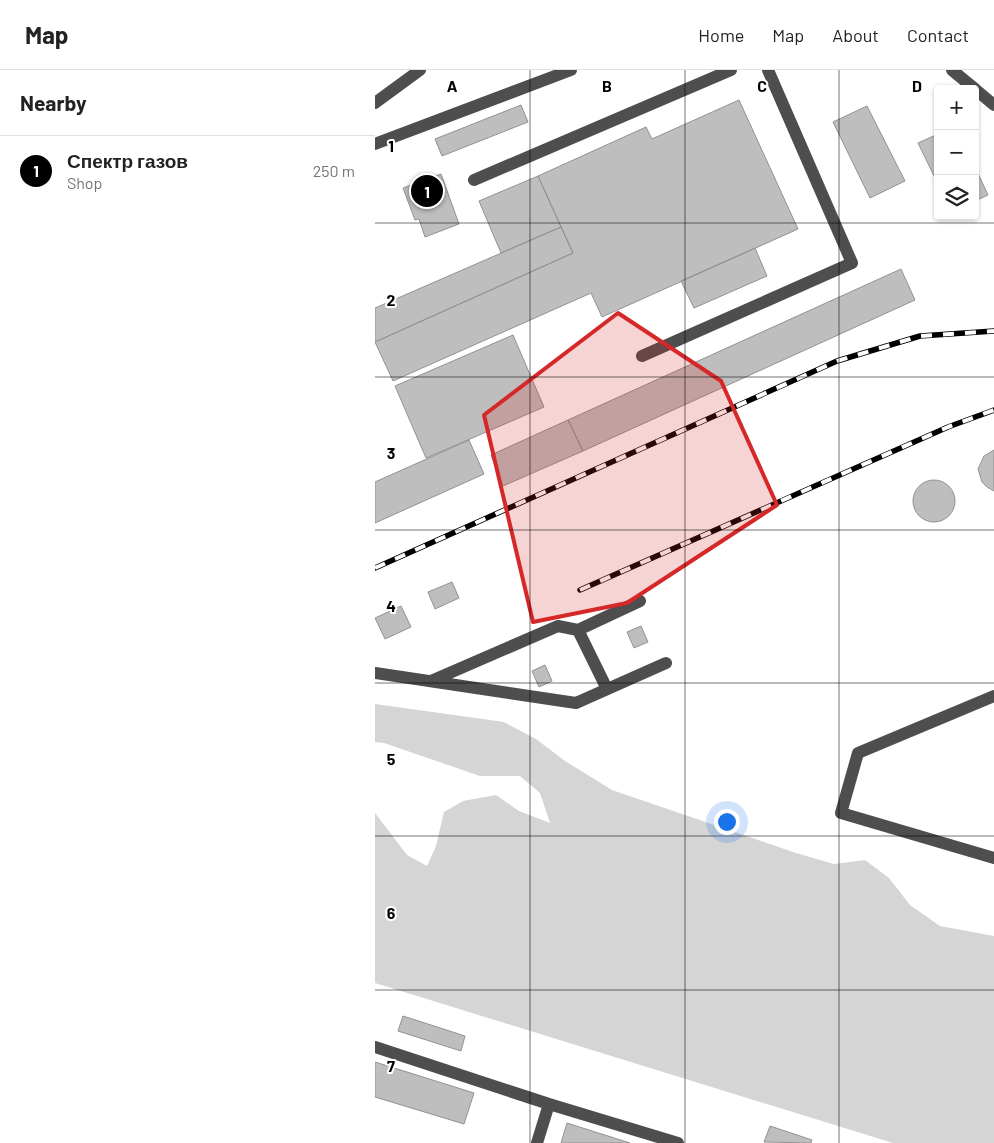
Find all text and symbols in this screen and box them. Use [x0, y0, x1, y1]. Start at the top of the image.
text: Map [25, 20, 68, 49]
text: Home [698, 24, 744, 46]
text: Map [772, 24, 804, 46]
text: About [832, 24, 879, 46]
text: Contact [907, 24, 969, 46]
text: A [447, 76, 458, 95]
text: B [602, 76, 612, 95]
text: C [757, 76, 767, 95]
text: D [912, 76, 922, 95]
map controls [934, 85, 979, 220]
button: + [934, 85, 979, 130]
text: Nearby [20, 90, 86, 115]
button: − [934, 130, 979, 175]
text: 1 [388, 136, 394, 155]
text: Спектр газов [67, 149, 188, 172]
text: 1 [33, 161, 39, 180]
text: 250 m [313, 161, 355, 180]
pin: 1 [411, 172, 443, 210]
text: Shop [67, 173, 102, 192]
button: layers [934, 175, 979, 220]
text: 2 [387, 290, 396, 309]
text: 3 [387, 443, 395, 462]
text: 4 [386, 596, 396, 615]
text: 5 [387, 749, 396, 768]
your location [714, 809, 740, 835]
text: 6 [387, 903, 396, 922]
text: 7 [387, 1056, 395, 1075]

